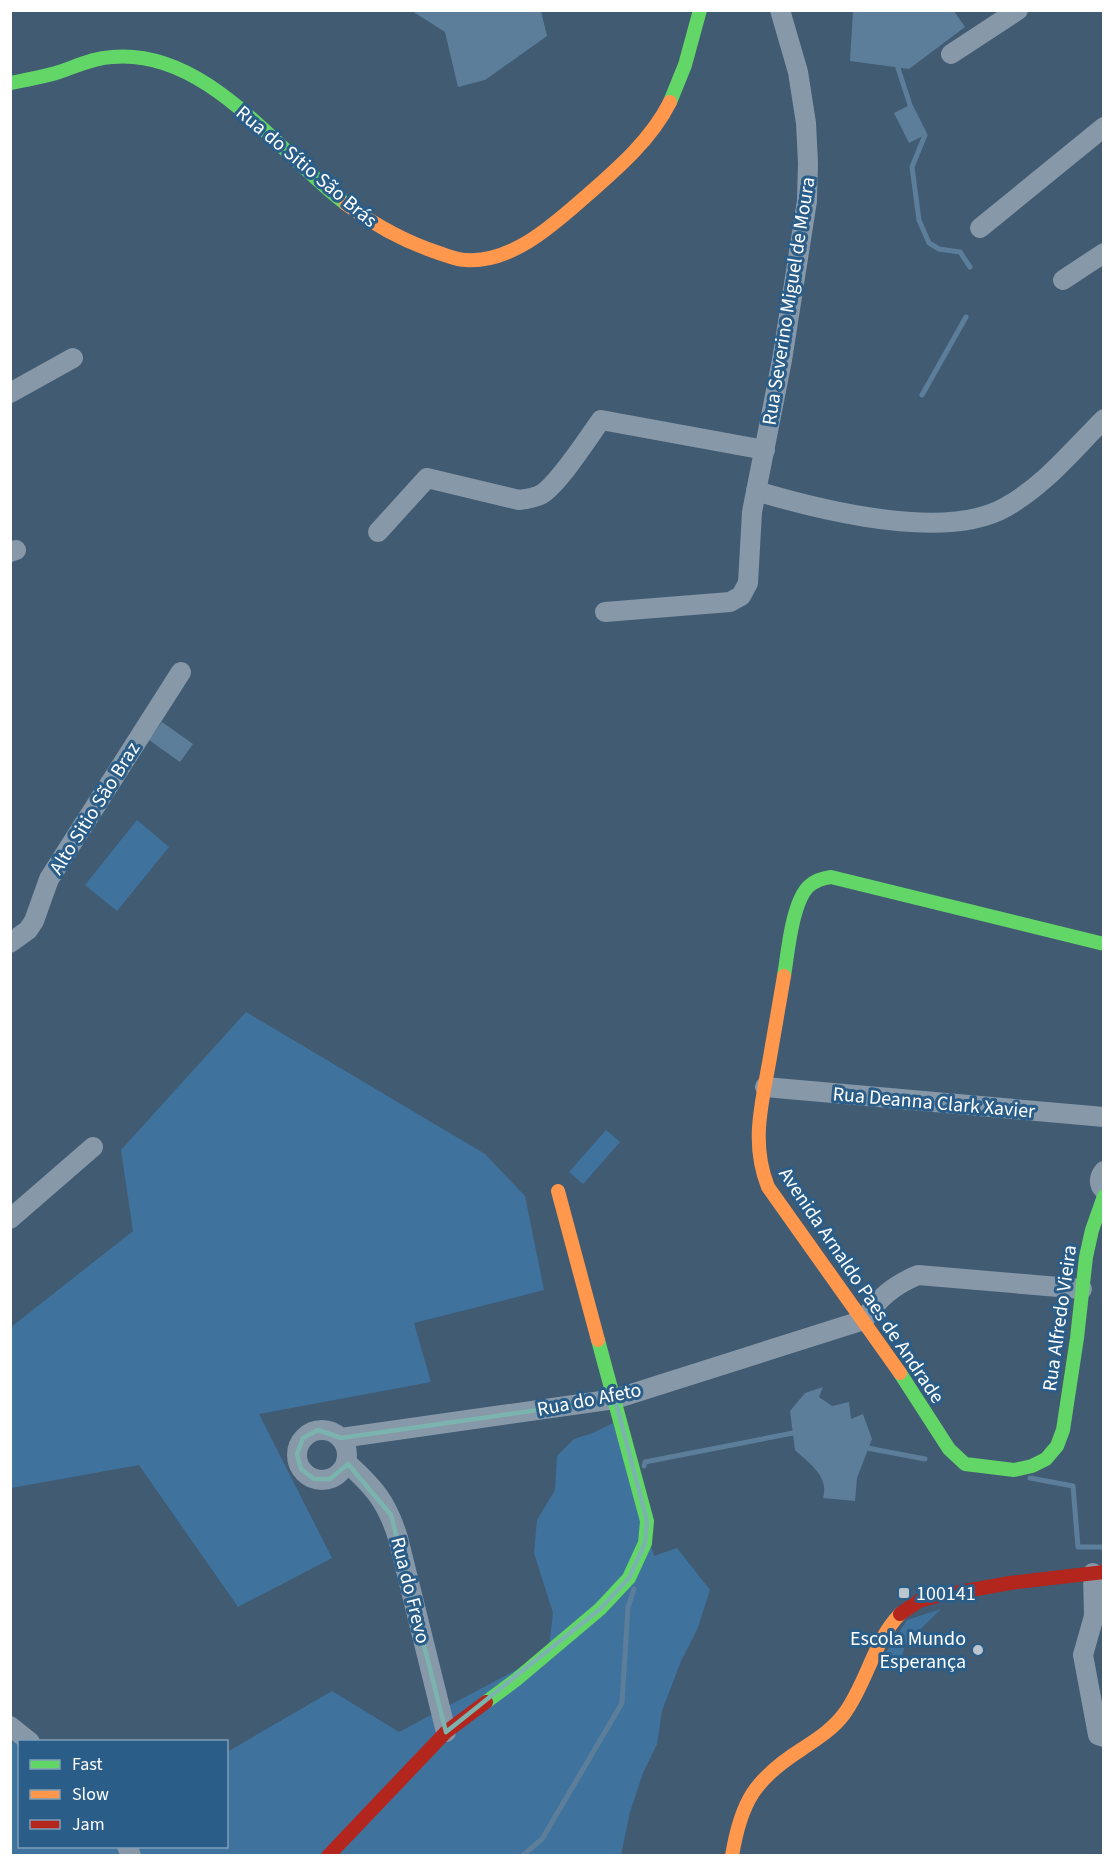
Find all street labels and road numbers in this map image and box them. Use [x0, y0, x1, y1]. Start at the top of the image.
street label: Rua do Sítio São Brás [230, 99, 383, 234]
street label: Rua Severino Miguel de Moura [756, 175, 822, 427]
street label: Alto Sitio São Braz [43, 737, 147, 880]
street label: Rua Deanna Clark Xavier [832, 1080, 1036, 1126]
street label: Avenida Arnaldo Paes de Andrade [772, 1162, 951, 1409]
street label: Rua Alfredo Vieira [1036, 1243, 1084, 1393]
street label: Rua do Afeto [535, 1376, 644, 1424]
street label: Rua do Frevo [383, 1534, 437, 1646]

